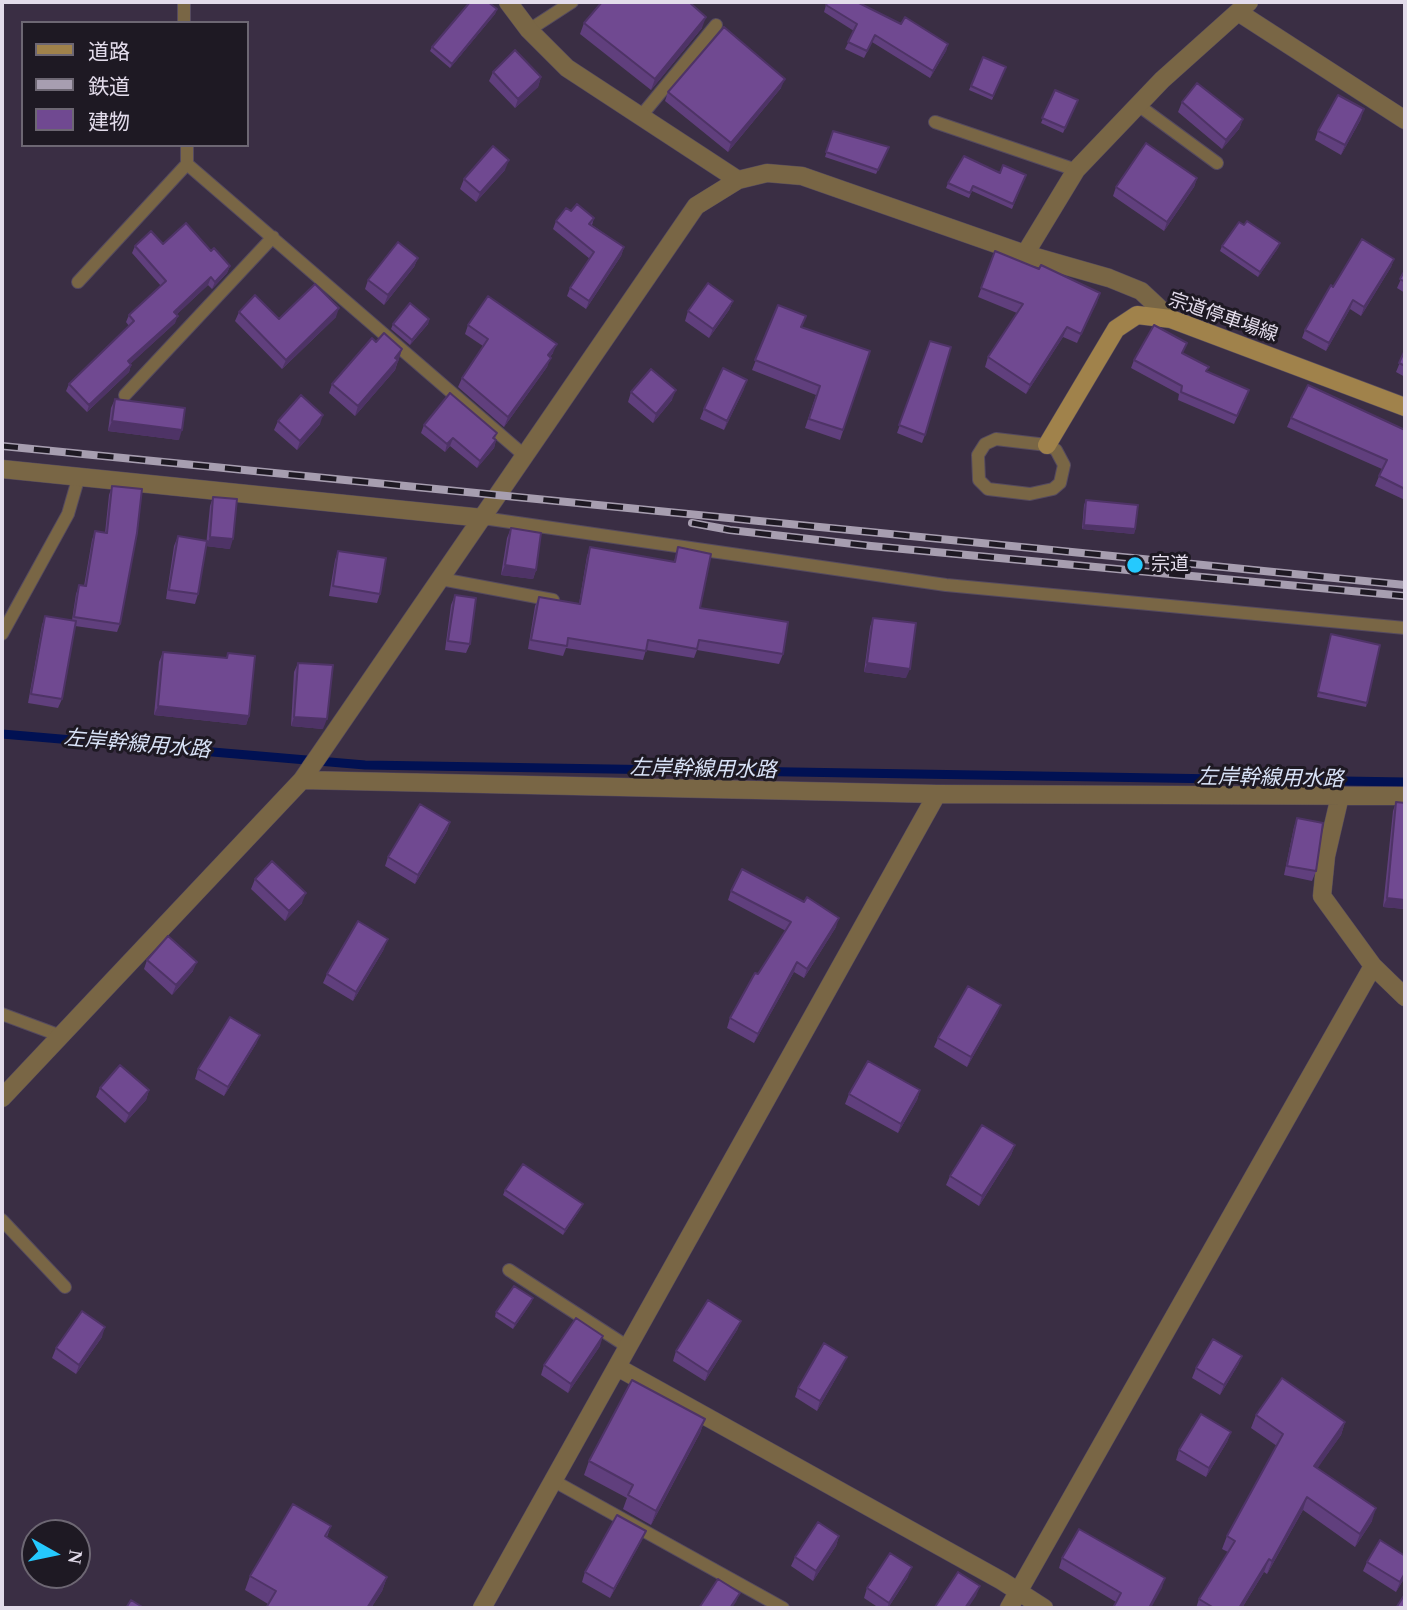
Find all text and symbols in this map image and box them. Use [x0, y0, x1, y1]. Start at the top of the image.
legend [21, 21, 248, 147]
text: 道路 [88, 40, 130, 64]
text: 鉄道 [88, 75, 130, 99]
text: 建物 [88, 110, 130, 134]
street label: 宗道停車場線 [1165, 289, 1281, 347]
place label: 宗道 [1151, 554, 1189, 576]
marker: 宗道 [1125, 555, 1145, 575]
water label: 左岸幹線用水路 [63, 726, 211, 764]
water label: 左岸幹線用水路 [629, 756, 777, 784]
water label: 左岸幹線用水路 [1196, 765, 1344, 793]
north arrow [21, 1519, 91, 1589]
text: N [64, 1549, 87, 1565]

